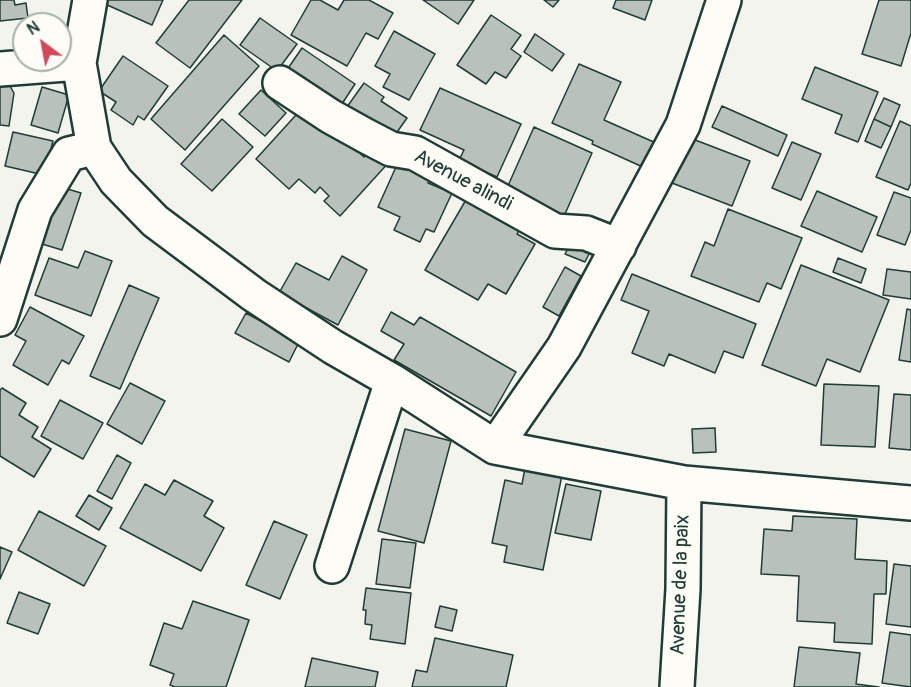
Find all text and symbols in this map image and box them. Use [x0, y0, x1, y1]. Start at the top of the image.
north arrow [12, 12, 72, 72]
text: N [24, 17, 43, 40]
street label: Avenue alindi [410, 145, 516, 217]
street label: Avenue de la paix [667, 514, 695, 656]

